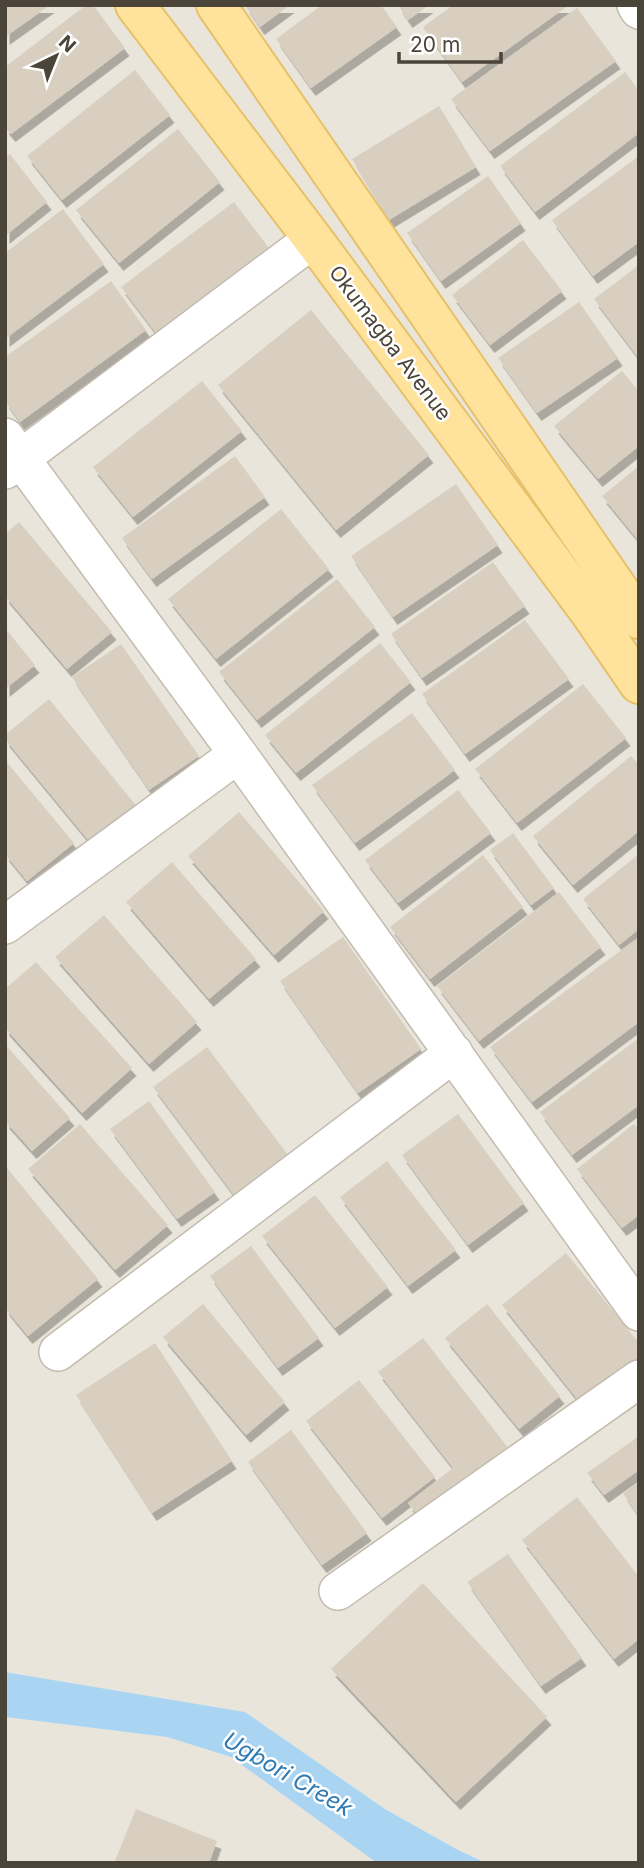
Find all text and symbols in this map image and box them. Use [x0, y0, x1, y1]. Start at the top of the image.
north arrow [21, 21, 91, 91]
scale bar [399, 21, 500, 65]
text: N [54, 31, 80, 57]
text: 20 m [410, 32, 460, 57]
street label: Okumagba Avenue [324, 260, 457, 425]
water label: Ugbori Creek [218, 1726, 358, 1822]

